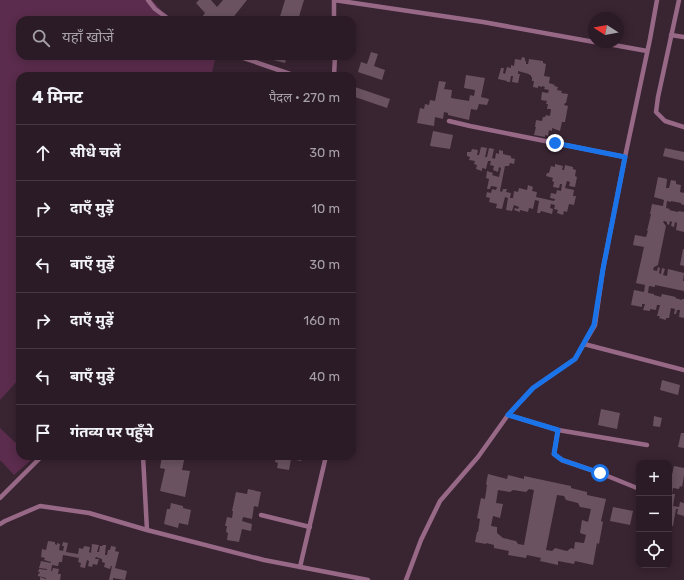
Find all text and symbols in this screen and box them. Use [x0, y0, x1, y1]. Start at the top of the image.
north arrow [588, 12, 624, 48]
search box [16, 16, 356, 60]
icon: search [30, 27, 52, 49]
text: यहाँ खोजें [62, 28, 114, 46]
text: 4 मिनट [32, 87, 83, 107]
text: पैदल · 270 m [269, 90, 340, 105]
route end [546, 134, 564, 152]
icon: ahead [32, 142, 54, 164]
text: सीधे चलें [70, 143, 120, 161]
text: 30 m [309, 145, 340, 160]
icon: right [32, 198, 54, 220]
text: दाएँ मुड़ें [70, 199, 113, 217]
text: 10 m [311, 201, 340, 216]
icon: left [32, 254, 54, 276]
text: बाएँ मुड़ें [70, 255, 114, 273]
text: 30 m [309, 257, 340, 272]
icon: right [32, 310, 54, 332]
text: दाएँ मुड़ें [70, 311, 113, 329]
text: 160 m [304, 313, 340, 328]
icon: left [32, 366, 54, 388]
text: बाएँ मुड़ें [70, 367, 114, 385]
text: 40 m [309, 369, 340, 384]
icon: arrive [32, 422, 54, 444]
text: गंतव्य पर पहुँचे [70, 423, 154, 441]
map controls [636, 460, 672, 568]
button: + [636, 460, 672, 496]
route start [591, 464, 609, 482]
button: − [636, 496, 672, 532]
button: locate [636, 532, 672, 568]

